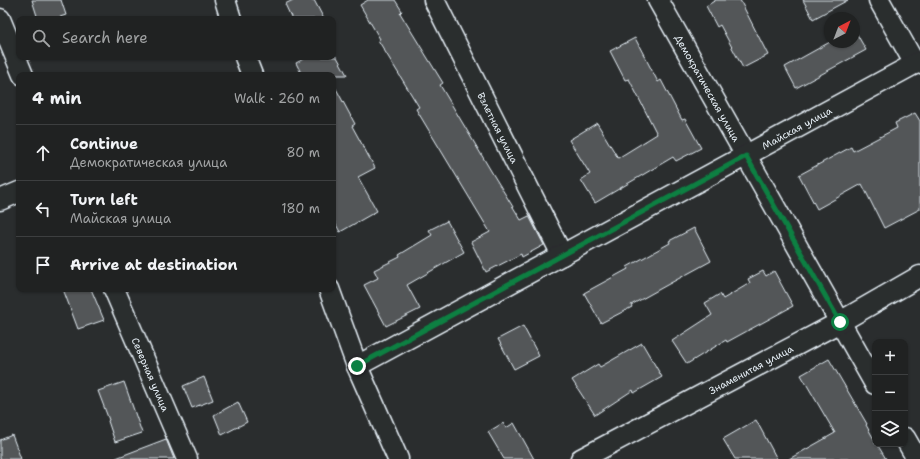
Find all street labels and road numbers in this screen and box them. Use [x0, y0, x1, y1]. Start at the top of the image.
street label: Демократическая улица [672, 32, 743, 145]
street label: Взлетная улица [474, 90, 521, 166]
street label: Майская улица [760, 104, 835, 153]
street label: Северная улица [129, 336, 172, 414]
street label: Знаменитая улица [707, 342, 796, 397]

